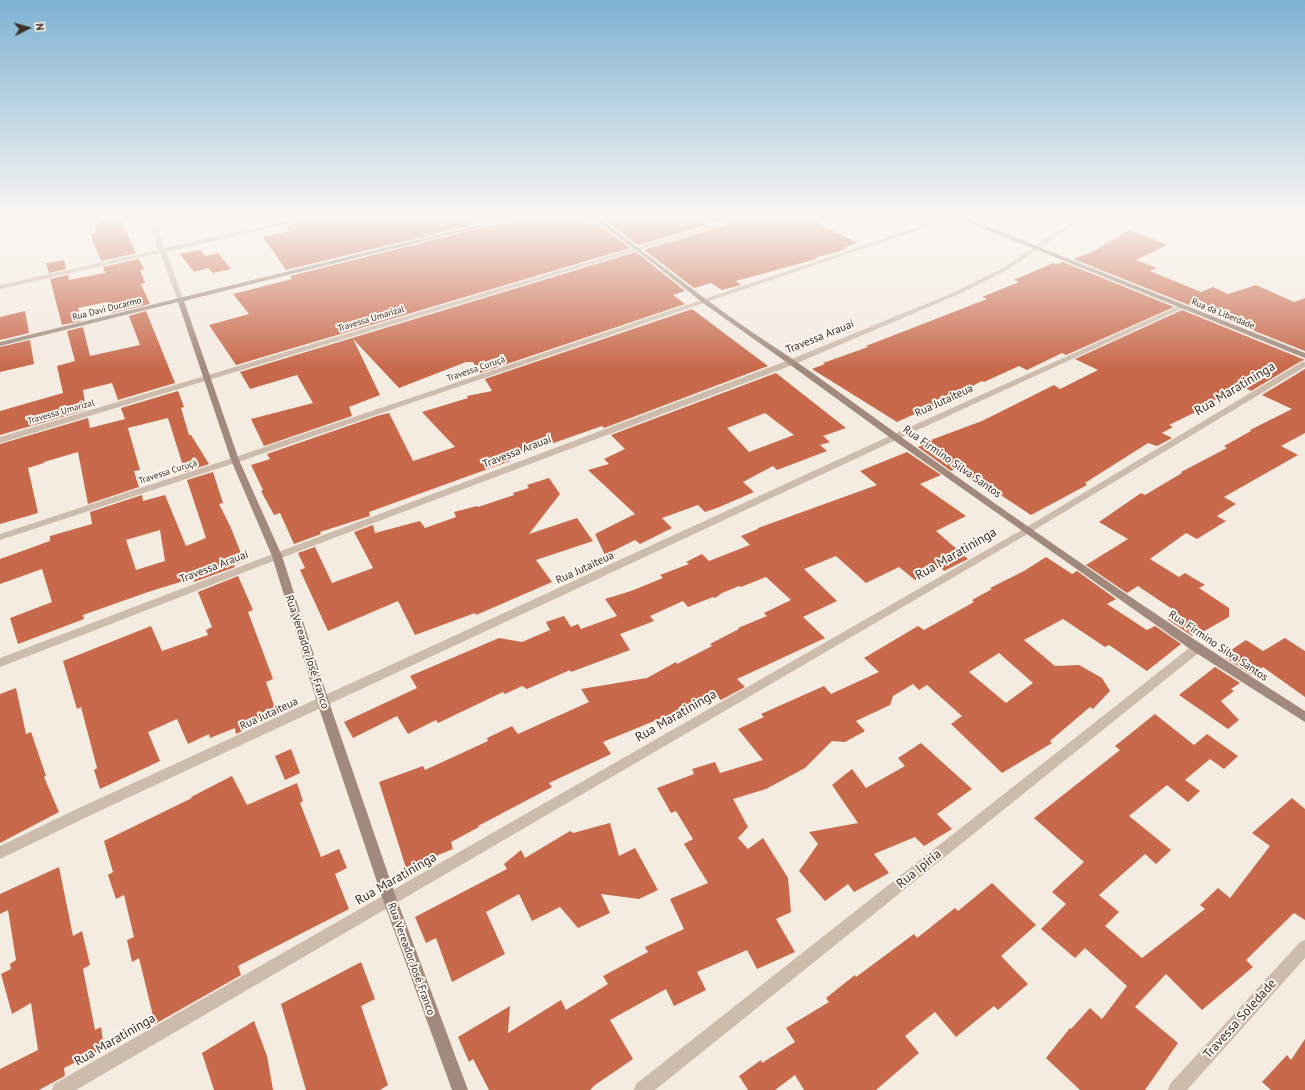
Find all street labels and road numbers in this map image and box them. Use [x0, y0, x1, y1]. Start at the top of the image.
street label: Rua Davi Ducarmo [71, 295, 143, 323]
street label: Rua da Liberdade [1190, 296, 1256, 332]
street label: Travessa Umarizal [336, 304, 406, 334]
street label: Travessa Arauaí [784, 317, 856, 357]
street label: Travessa Curuçá [445, 354, 507, 384]
street label: Rua Maratininga [1192, 359, 1278, 419]
street label: Rua Jutaiteua [913, 382, 975, 420]
street label: Travessa Umarizal [26, 397, 96, 427]
street label: Rua Firmino Silva Santos [900, 423, 1004, 501]
street label: Travessa Arauaí [481, 433, 553, 471]
street label: Travessa Curuçá [137, 457, 199, 487]
street label: Rua Maratininga [913, 524, 999, 584]
street label: Travessa Arauaí [178, 548, 250, 586]
street label: Rua Jutaiteua [554, 549, 616, 587]
street label: Rua Vereador José Franco [282, 593, 332, 711]
street label: Rua Firmino Silva Santos [1166, 608, 1270, 684]
street label: Rua Maratininga [633, 686, 719, 746]
street label: Rua Jutaiteua [238, 695, 300, 733]
street label: Rua Ipiria [893, 846, 945, 892]
street label: Rua Maratininga [353, 849, 439, 909]
street label: Rua Vereador José Franco [384, 901, 438, 1017]
street label: Travessa Soledade [1200, 976, 1280, 1062]
street label: Rua Maratininga [72, 1010, 158, 1070]

